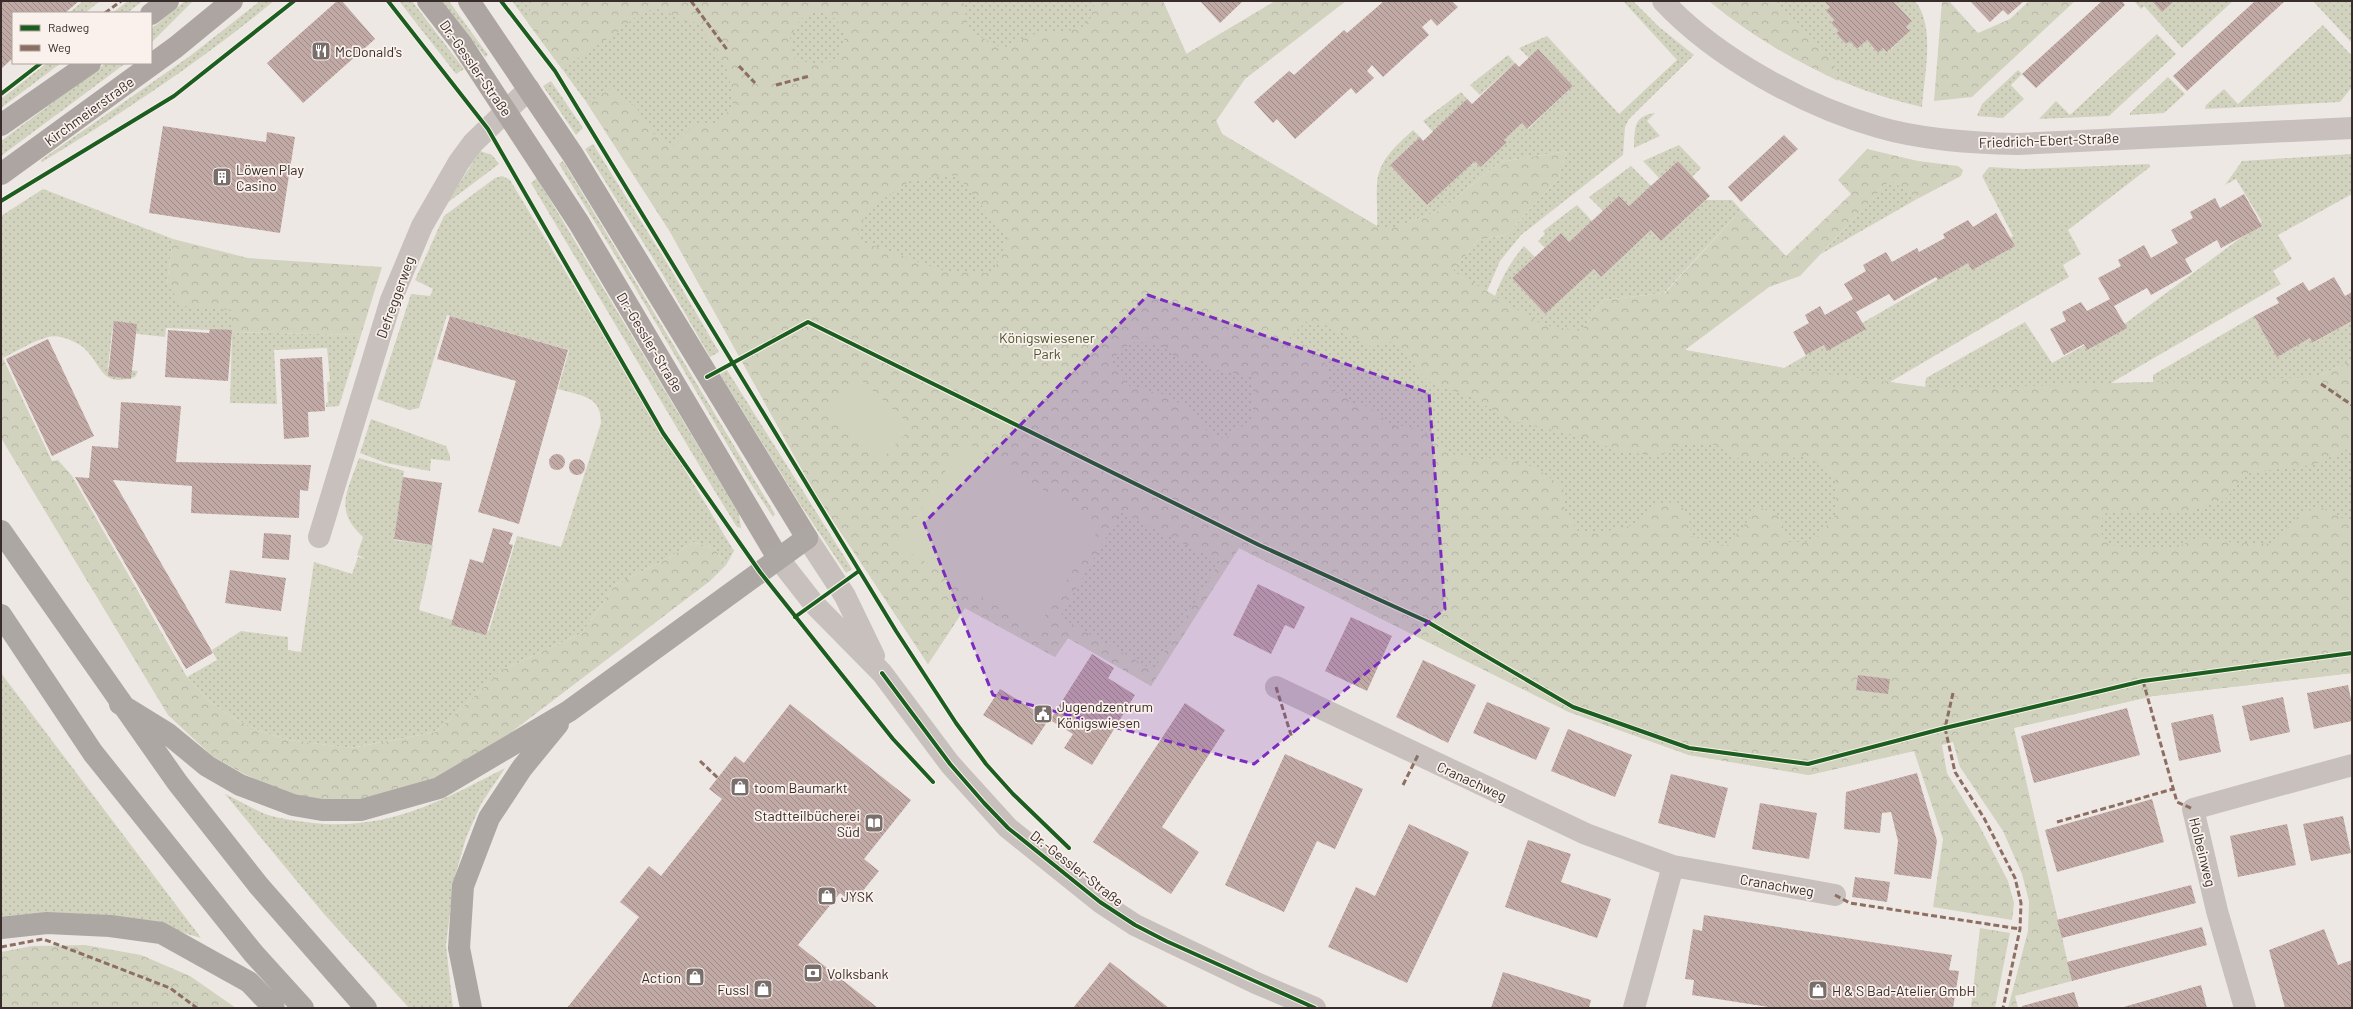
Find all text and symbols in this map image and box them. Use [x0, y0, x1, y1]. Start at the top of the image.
legend [12, 12, 152, 64]
street label: Dr.-Gessler-Straße [436, 17, 516, 119]
text: Radweg [48, 20, 89, 34]
text: Weg [48, 40, 71, 54]
restaurant icon: McDonald's [310, 40, 332, 62]
place label: McDonald's [335, 43, 403, 60]
street label: Kirchmeierstraße [41, 73, 137, 149]
street label: Friedrich-Ebert-Straße [1979, 129, 2119, 151]
place label: Löwen Play Casino [236, 161, 304, 194]
building icon: Löwen Play Casino [211, 166, 233, 188]
street label: Defreggerweg [372, 254, 418, 340]
street label: Dr.-Gessler-Straße [613, 289, 687, 395]
park label: Königswiesener Park [999, 329, 1095, 362]
place label: Jugendzentrum Königswiesen [1057, 698, 1153, 731]
public building icon: Jugendzentrum Königswiesen [1032, 703, 1054, 725]
street label: Cranachweg [1434, 757, 1510, 805]
shop icon: toom Baumarkt [729, 776, 751, 798]
place label: toom Baumarkt [754, 779, 848, 796]
place label: Stadtteilbücherei Süd [754, 807, 860, 840]
library icon: Stadtteilbücherei Süd [863, 812, 885, 834]
street label: Holbeinweg [2186, 816, 2220, 888]
street label: Dr.-Gessler-Straße [1027, 826, 1127, 910]
street label: Cranachweg [1739, 870, 1815, 900]
shop icon: JYSK [816, 885, 838, 907]
place label: JYSK [841, 888, 874, 905]
bank icon: Volksbank [802, 962, 824, 984]
place label: Volksbank [827, 965, 888, 982]
shop icon: Action [684, 966, 706, 988]
place label: Action [642, 969, 681, 986]
shop icon: Fussl [752, 978, 774, 1000]
shop icon: H & S Bad-Atelier GmbH [1807, 979, 1829, 1001]
place label: Fussl [717, 981, 749, 998]
place label: H & S Bad-Atelier GmbH [1832, 982, 1976, 999]

